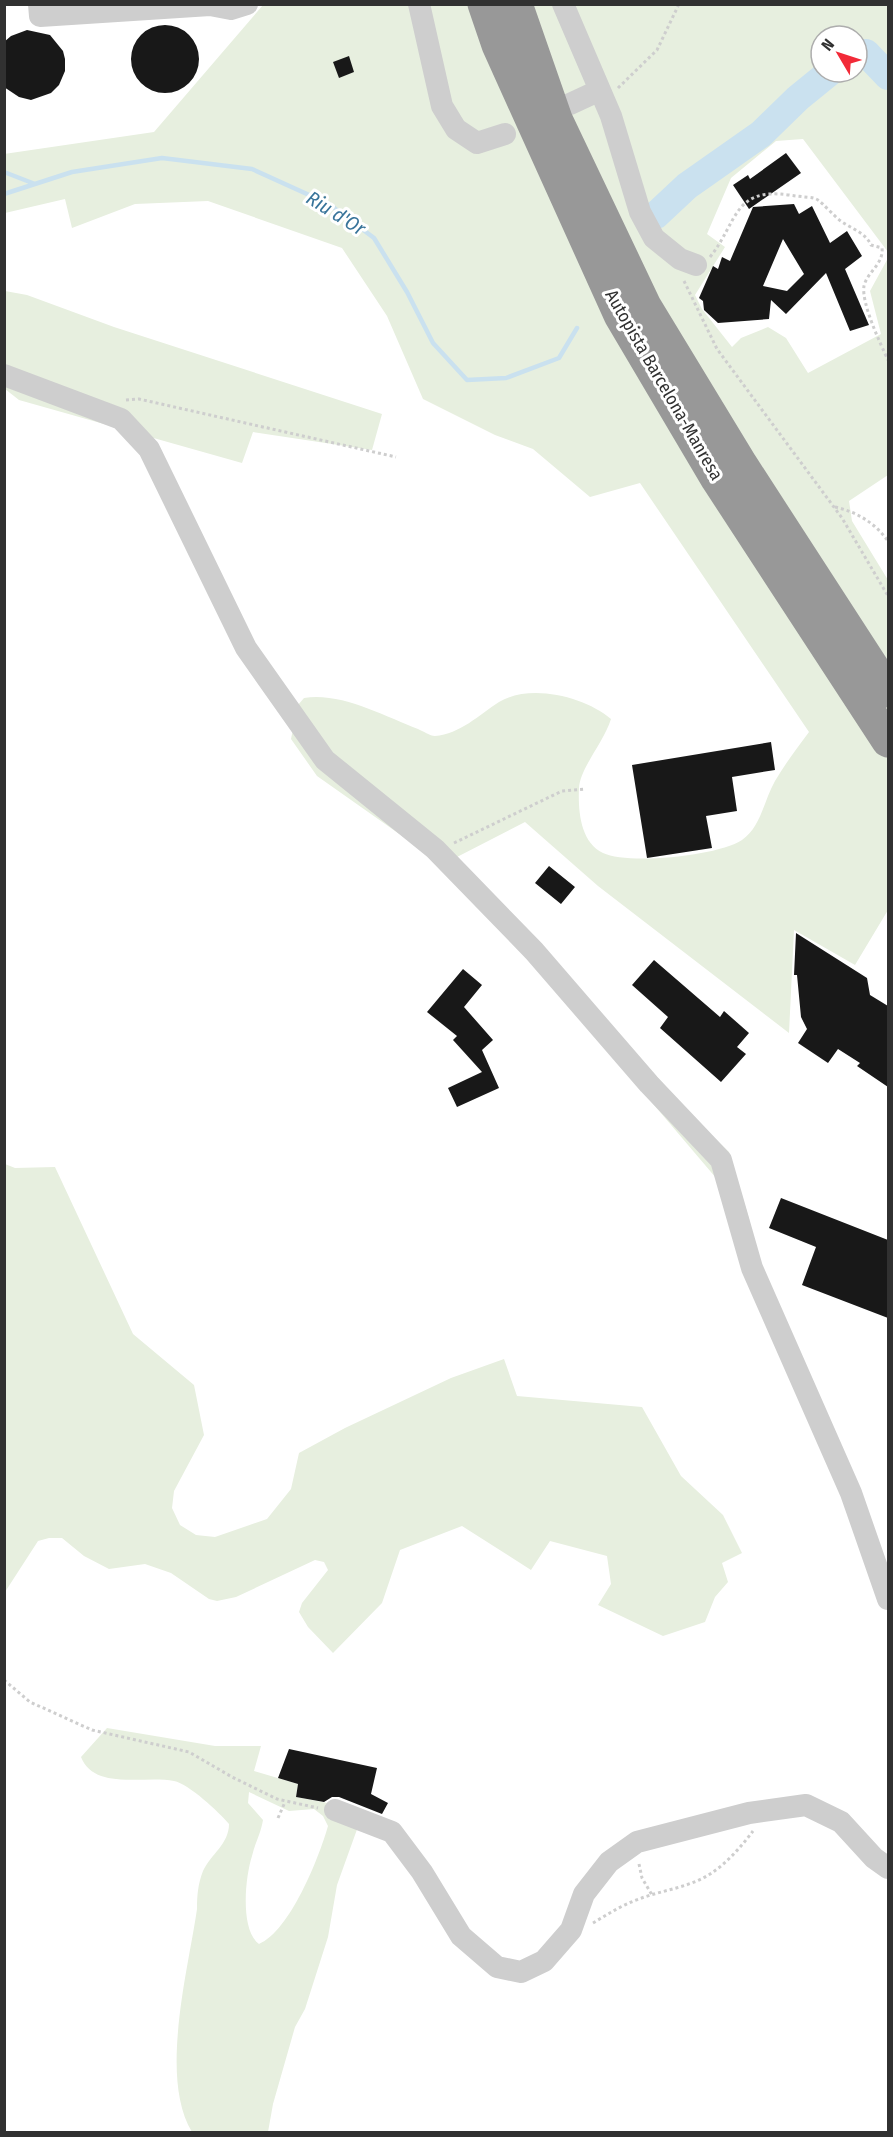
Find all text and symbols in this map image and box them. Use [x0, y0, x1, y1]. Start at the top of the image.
north arrow [809, 24, 869, 84]
text: N [817, 35, 838, 55]
water label: Riu d'Or [302, 186, 371, 241]
street label: Autopista Barcelona-Manresa [600, 286, 728, 484]

